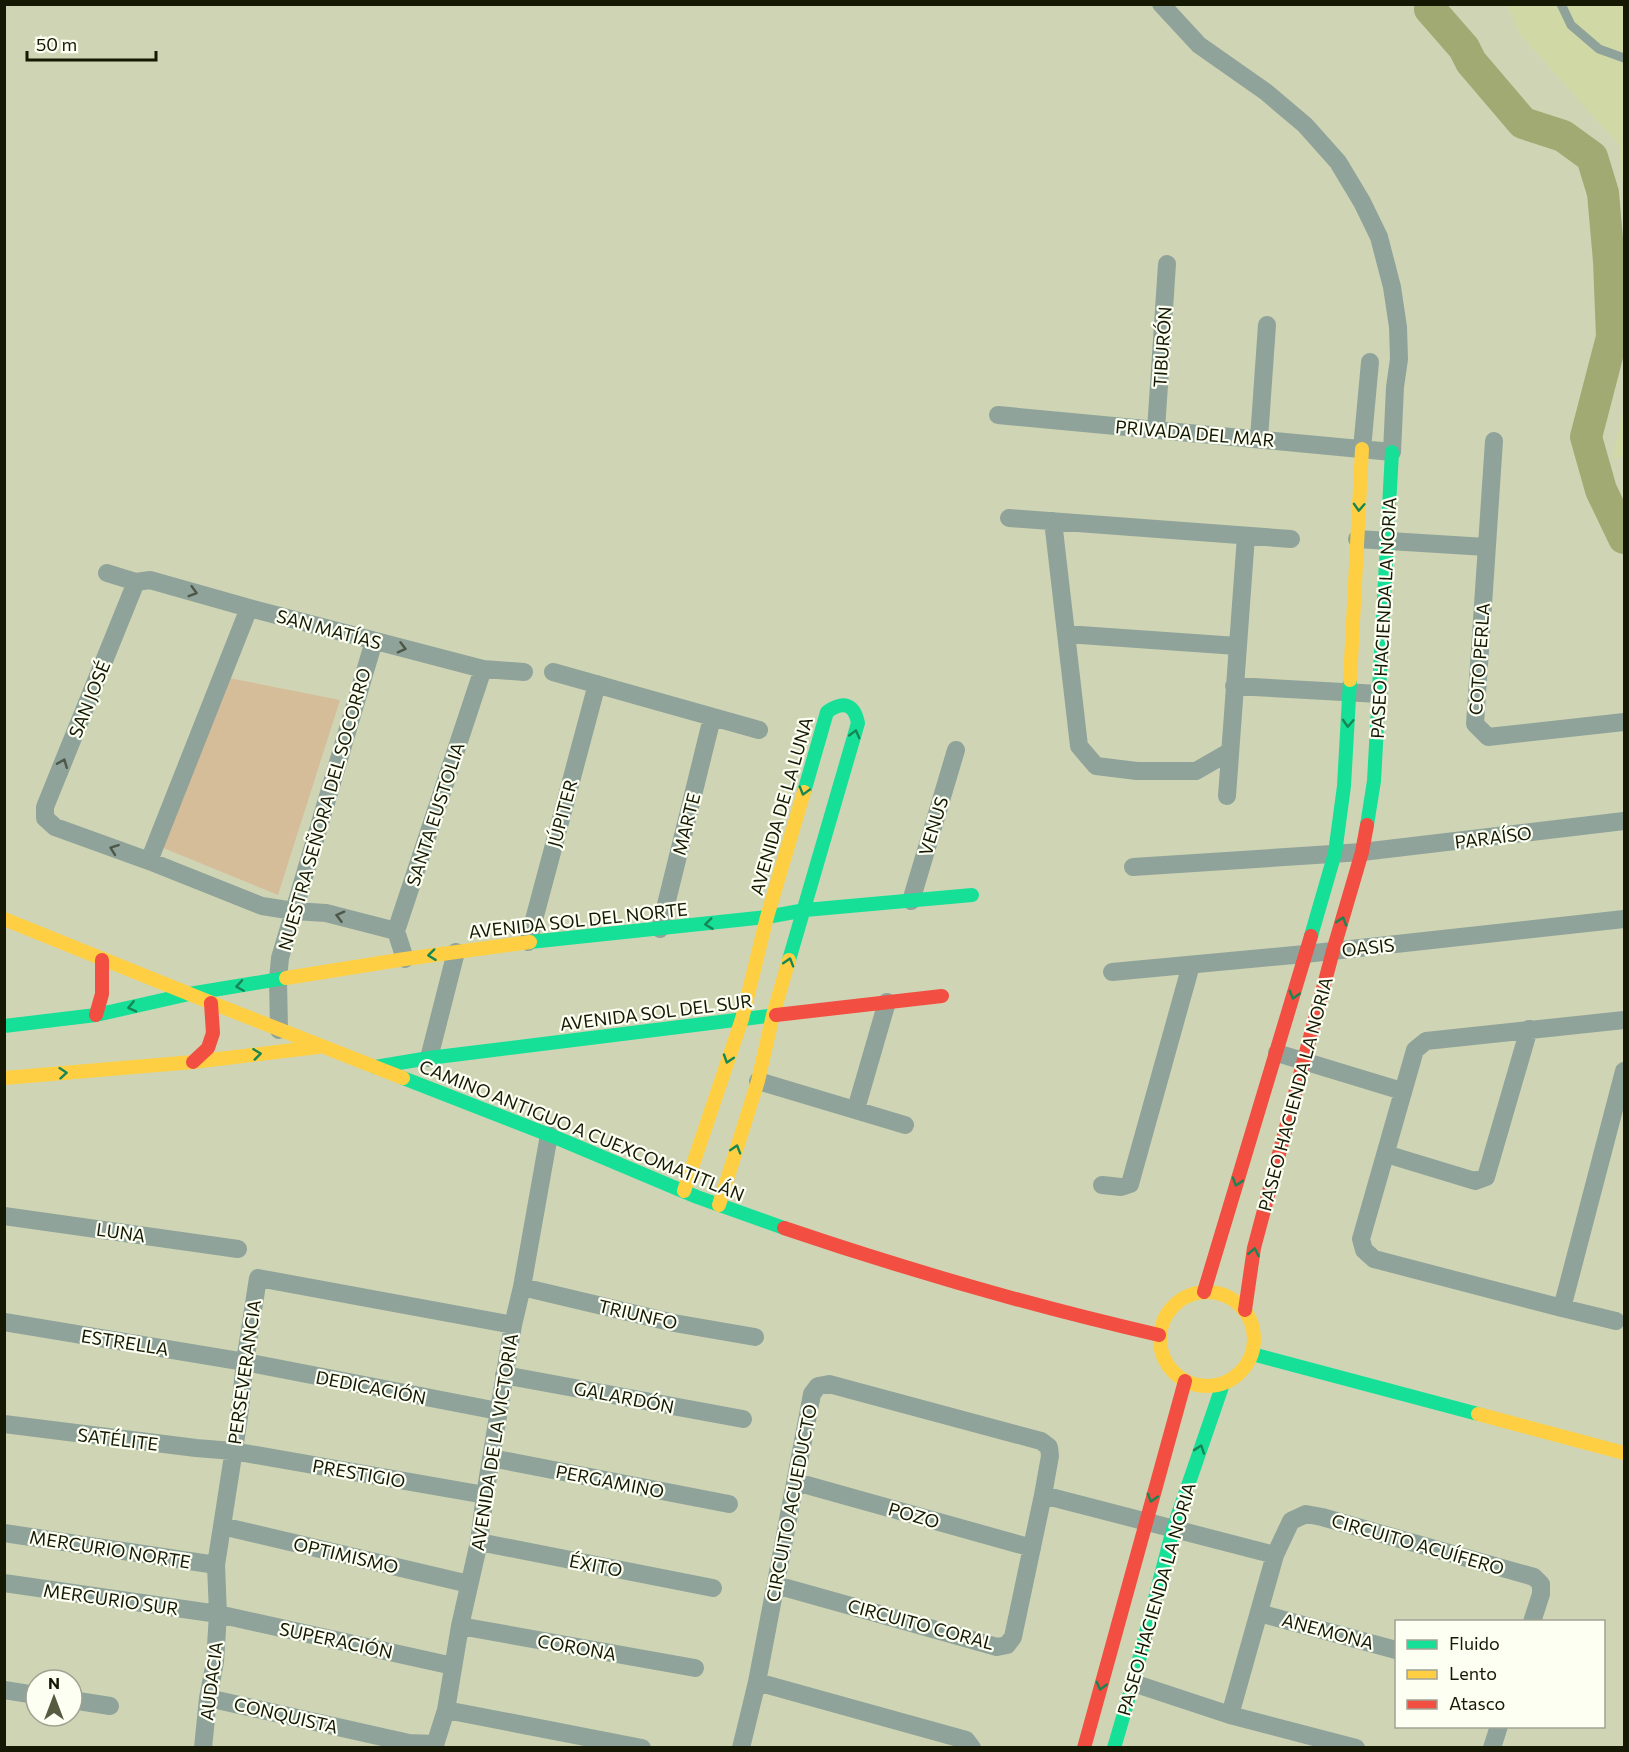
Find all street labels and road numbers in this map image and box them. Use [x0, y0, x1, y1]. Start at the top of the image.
street label: TIBURÓN [1148, 306, 1176, 388]
street label: PRIVADA DEL MAR [1114, 415, 1276, 451]
street label: PASEO HACIENDA LA NORIA [1366, 497, 1400, 739]
street label: COTO PERLA [1464, 602, 1494, 716]
street label: SAN MATÍAS [274, 604, 384, 654]
street label: SAN JOSÉ [64, 657, 114, 741]
street label: NUESTRA SEÑORA DEL SOCORRO [273, 665, 375, 953]
street label: AVENIDA DE LA LUNA [745, 714, 817, 898]
street label: SANTA EUSTOLIA [401, 739, 469, 889]
street label: JÚPITER [542, 777, 582, 849]
street label: MARTE [668, 790, 704, 858]
street label: VENUS [914, 794, 952, 858]
street label: PARAÍSO [1453, 821, 1533, 853]
street label: AVENIDA SOL DEL NORTE [467, 898, 689, 942]
street label: OASIS [1341, 933, 1395, 961]
street label: PASEO HACIENDA LA NORIA [1253, 974, 1337, 1214]
street label: AVENIDA SOL DEL SUR [558, 989, 754, 1035]
street label: CAMINO ANTIGUO A CUEXCOMATITLÁN [416, 1055, 748, 1205]
street label: LUNA [95, 1218, 147, 1246]
street label: TRIUNFO [596, 1294, 680, 1334]
street label: PERSEVERANCIA [223, 1298, 265, 1446]
street label: ESTRELLA [80, 1324, 170, 1360]
street label: AVENIDA DE LA VICTORIA [466, 1332, 522, 1552]
street label: DEDICACIÓN [314, 1366, 428, 1408]
street label: GALARDÓN [572, 1376, 676, 1418]
street label: CIRCUITO ACUEDUCTO [761, 1402, 821, 1604]
street label: SATÉLITE [76, 1423, 160, 1455]
street label: PRESTIGIO [311, 1454, 407, 1492]
street label: PERGAMINO [554, 1460, 666, 1502]
street label: PASEO HACIENDA LA NORIA [1112, 1480, 1200, 1718]
street label: POZO [886, 1497, 942, 1533]
street label: CIRCUITO ACUÍFERO [1329, 1509, 1507, 1579]
street label: MERCURIO NORTE [28, 1525, 192, 1573]
street label: OPTIMISMO [291, 1532, 401, 1578]
street label: ÉXITO [568, 1549, 624, 1581]
street label: MERCURIO SUR [42, 1579, 180, 1619]
street label: CIRCUITO CORAL [845, 1594, 997, 1654]
street label: ANEMONA [1280, 1608, 1376, 1654]
street label: SUPERACIÓN [277, 1617, 395, 1663]
street label: CORONA [536, 1629, 618, 1665]
street label: AUDACIA [195, 1640, 227, 1722]
street label: CONQUISTA [232, 1692, 340, 1738]

